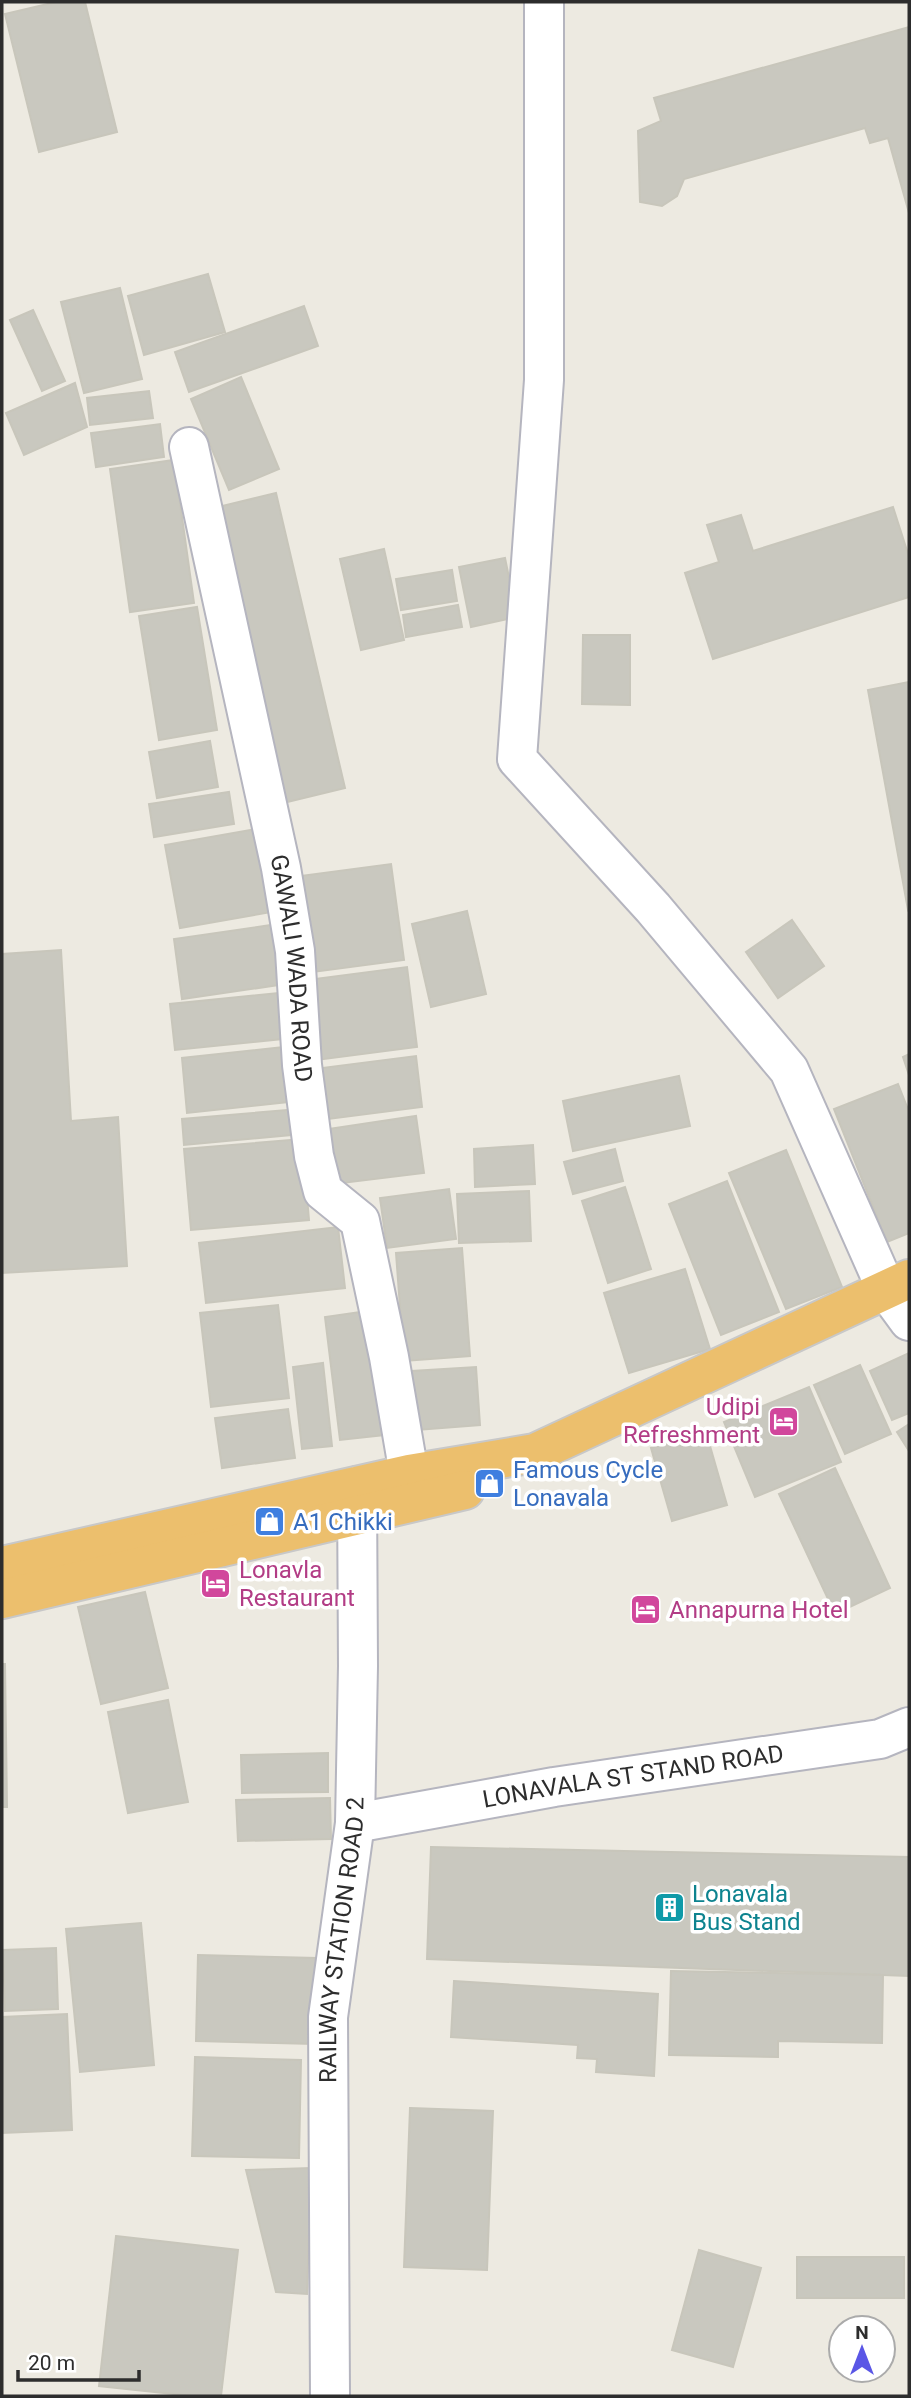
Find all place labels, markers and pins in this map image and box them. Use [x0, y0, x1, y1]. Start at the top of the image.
place label: Udipi Refreshment [623, 1393, 760, 1449]
hotel icon: Udipi Refreshment [766, 1404, 800, 1438]
place label: Famous Cycle Lonavala [513, 1456, 663, 1512]
shop icon: Famous Cycle Lonavala [473, 1467, 507, 1501]
shop icon: A1 Chikki [253, 1505, 287, 1539]
place label: A1 Chikki [293, 1508, 393, 1536]
place label: Lonavla Restaurant [239, 1556, 355, 1612]
hotel icon: Lonavla Restaurant [199, 1567, 233, 1601]
hotel icon: Annapurna Hotel [629, 1593, 663, 1627]
place label: Annapurna Hotel [669, 1596, 849, 1624]
place label: Lonavala Bus Stand [692, 1880, 800, 1936]
building icon: Lonavala Bus Stand [652, 1891, 686, 1925]

